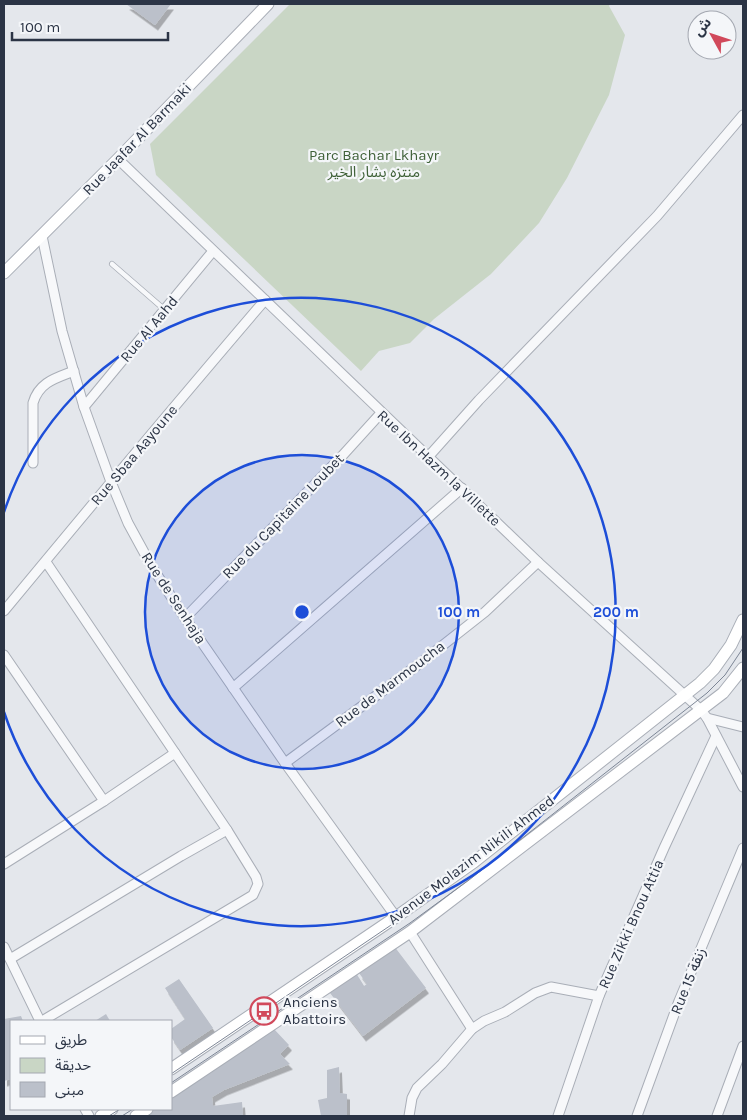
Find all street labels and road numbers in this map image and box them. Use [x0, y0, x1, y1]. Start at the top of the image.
street label: Rue Jaafar Al Barmaki [79, 79, 195, 199]
street label: Rue Al Aahd [116, 292, 182, 366]
street label: Rue Sbaa Aayoune [87, 401, 181, 509]
street label: Rue Ibn Hazm la Villette [374, 406, 504, 530]
street label: Rue du Capitaine Loubet [219, 449, 348, 582]
street label: Rue de Senhaja [138, 549, 210, 647]
street label: Rue de Marmoucha [332, 637, 448, 731]
street label: Avenue Molazim Nikili Ahmed [384, 792, 558, 928]
street label: Rue Zikki Bnou Attia [594, 857, 668, 991]
street label: Rue 15 زنقة [666, 945, 710, 1017]

